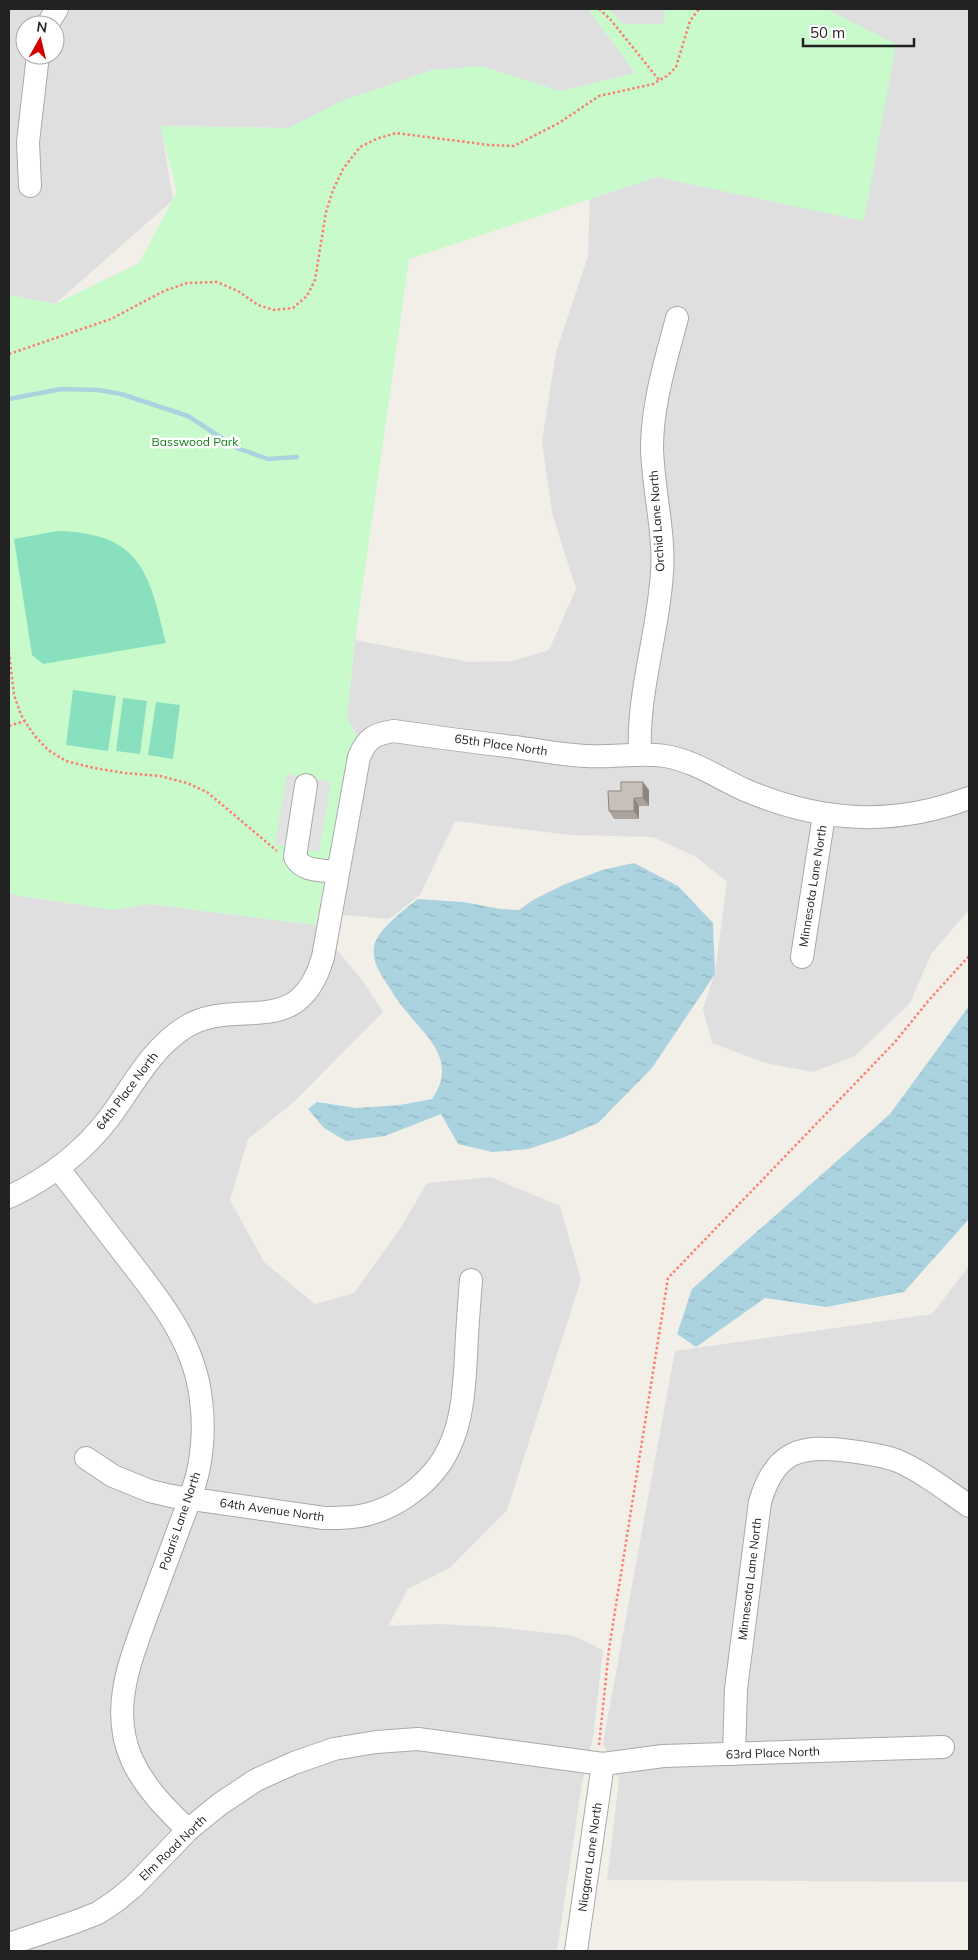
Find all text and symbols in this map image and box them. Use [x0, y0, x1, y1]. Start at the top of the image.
north arrow [15, 15, 65, 65]
scale bar [803, 15, 914, 47]
text: N [35, 17, 48, 37]
text: 50 m [810, 23, 845, 42]
park label: Basswood Park [152, 434, 239, 449]
street label: Orchid Lane North [645, 470, 668, 572]
street label: 65th Place North [454, 731, 549, 758]
street label: Minnesota Lane North [795, 824, 830, 948]
street label: 64th Place North [92, 1049, 161, 1133]
street label: Polaris Lane North [156, 1470, 203, 1572]
street label: 64th Avenue North [219, 1495, 325, 1524]
street label: Minnesota Lane North [735, 1517, 764, 1641]
street label: 63rd Place North [726, 1743, 820, 1762]
street label: Niagara Lane North [574, 1801, 605, 1913]
street label: Elm Road North [136, 1812, 209, 1884]

